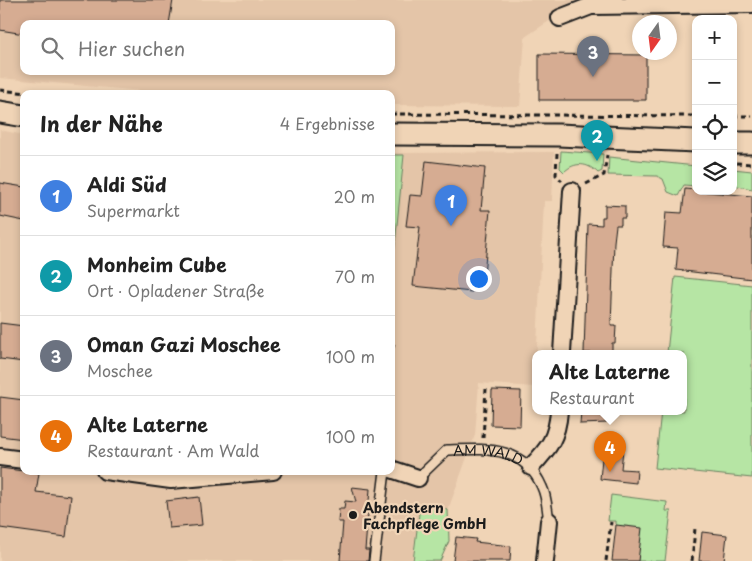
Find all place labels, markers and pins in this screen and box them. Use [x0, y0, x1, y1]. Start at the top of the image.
pin: 3 [577, 36, 609, 77]
pin: 2 [581, 120, 613, 161]
pin: 1 [435, 185, 467, 226]
pin: 4 [594, 431, 626, 472]
place label: Abendstern Fachpflege GmbH [363, 497, 486, 534]
marker: Abendstern Fachpflege GmbH [347, 509, 359, 521]

